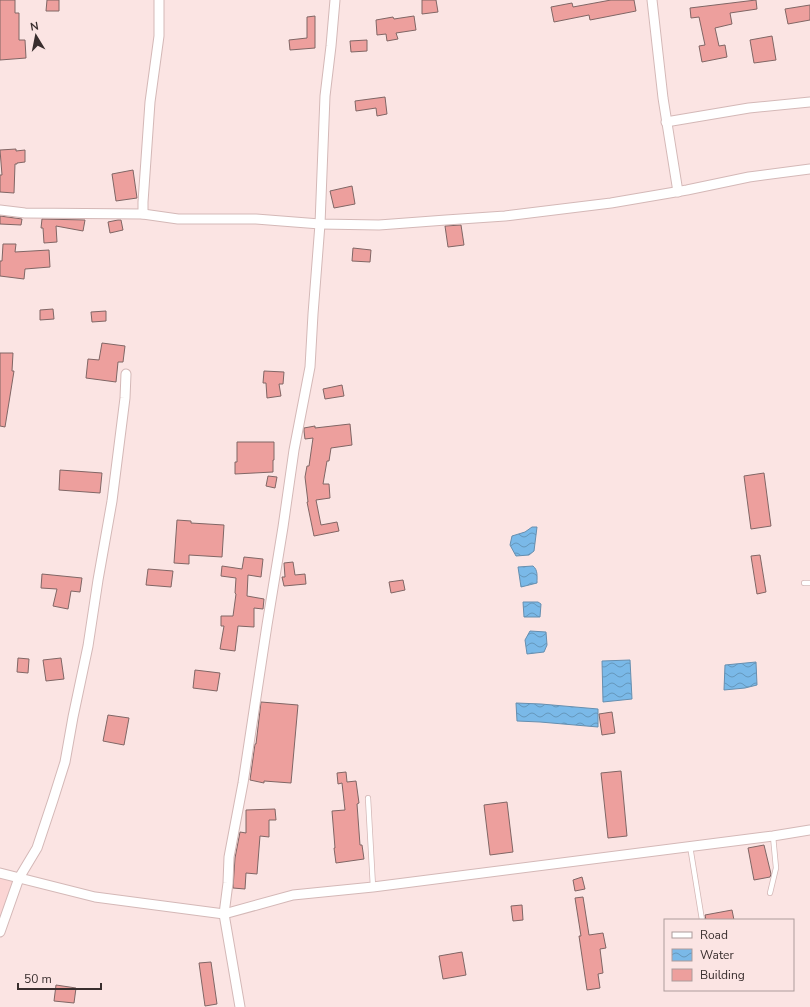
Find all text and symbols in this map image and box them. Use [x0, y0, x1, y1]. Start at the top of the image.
north arrow [16, 16, 56, 56]
text: N [29, 19, 40, 35]
legend [664, 919, 794, 991]
text: Road [700, 927, 728, 943]
text: Water [700, 947, 734, 963]
scale bar [18, 965, 101, 991]
text: Building [700, 967, 745, 983]
text: 50 m [24, 971, 52, 987]

